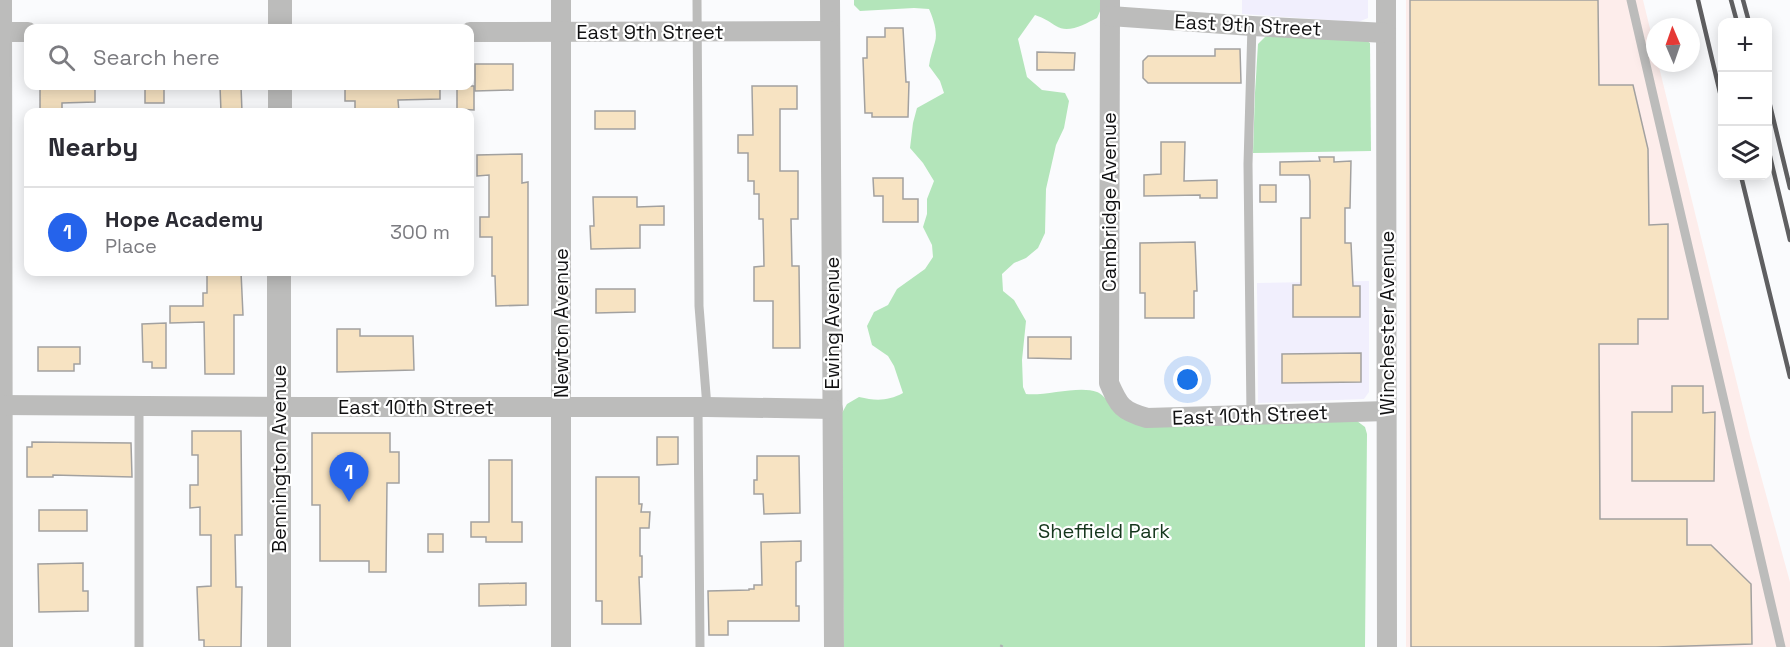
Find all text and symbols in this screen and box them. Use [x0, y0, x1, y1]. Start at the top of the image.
street label: East 9th Street [1174, 8, 1322, 42]
north arrow [1646, 18, 1700, 72]
map controls [1718, 18, 1772, 180]
button: + [1718, 18, 1772, 72]
street label: East 9th Street [576, 19, 724, 45]
search box [24, 24, 474, 90]
icon: search [45, 41, 78, 74]
text: Search here [93, 43, 220, 71]
button: − [1718, 72, 1772, 126]
street label: Cambridge Avenue [1096, 112, 1122, 292]
button: layers [1718, 126, 1772, 180]
text: Nearby [48, 130, 138, 164]
text: Hope Academy [105, 205, 263, 233]
text: 1 [63, 219, 72, 245]
text: 300 m [390, 219, 450, 245]
street label: Winchester Avenue [1374, 231, 1400, 415]
text: Place [105, 233, 157, 259]
street label: Newton Avenue [548, 248, 574, 398]
street label: Ewing Avenue [819, 257, 845, 389]
street label: Bennington Avenue [266, 365, 292, 553]
your location [1173, 365, 1202, 394]
street label: East 10th Street [338, 394, 494, 420]
street label: East 10th Street [1171, 399, 1329, 431]
pin: 1 [330, 452, 368, 502]
park label: Sheffield Park [1038, 518, 1170, 544]

